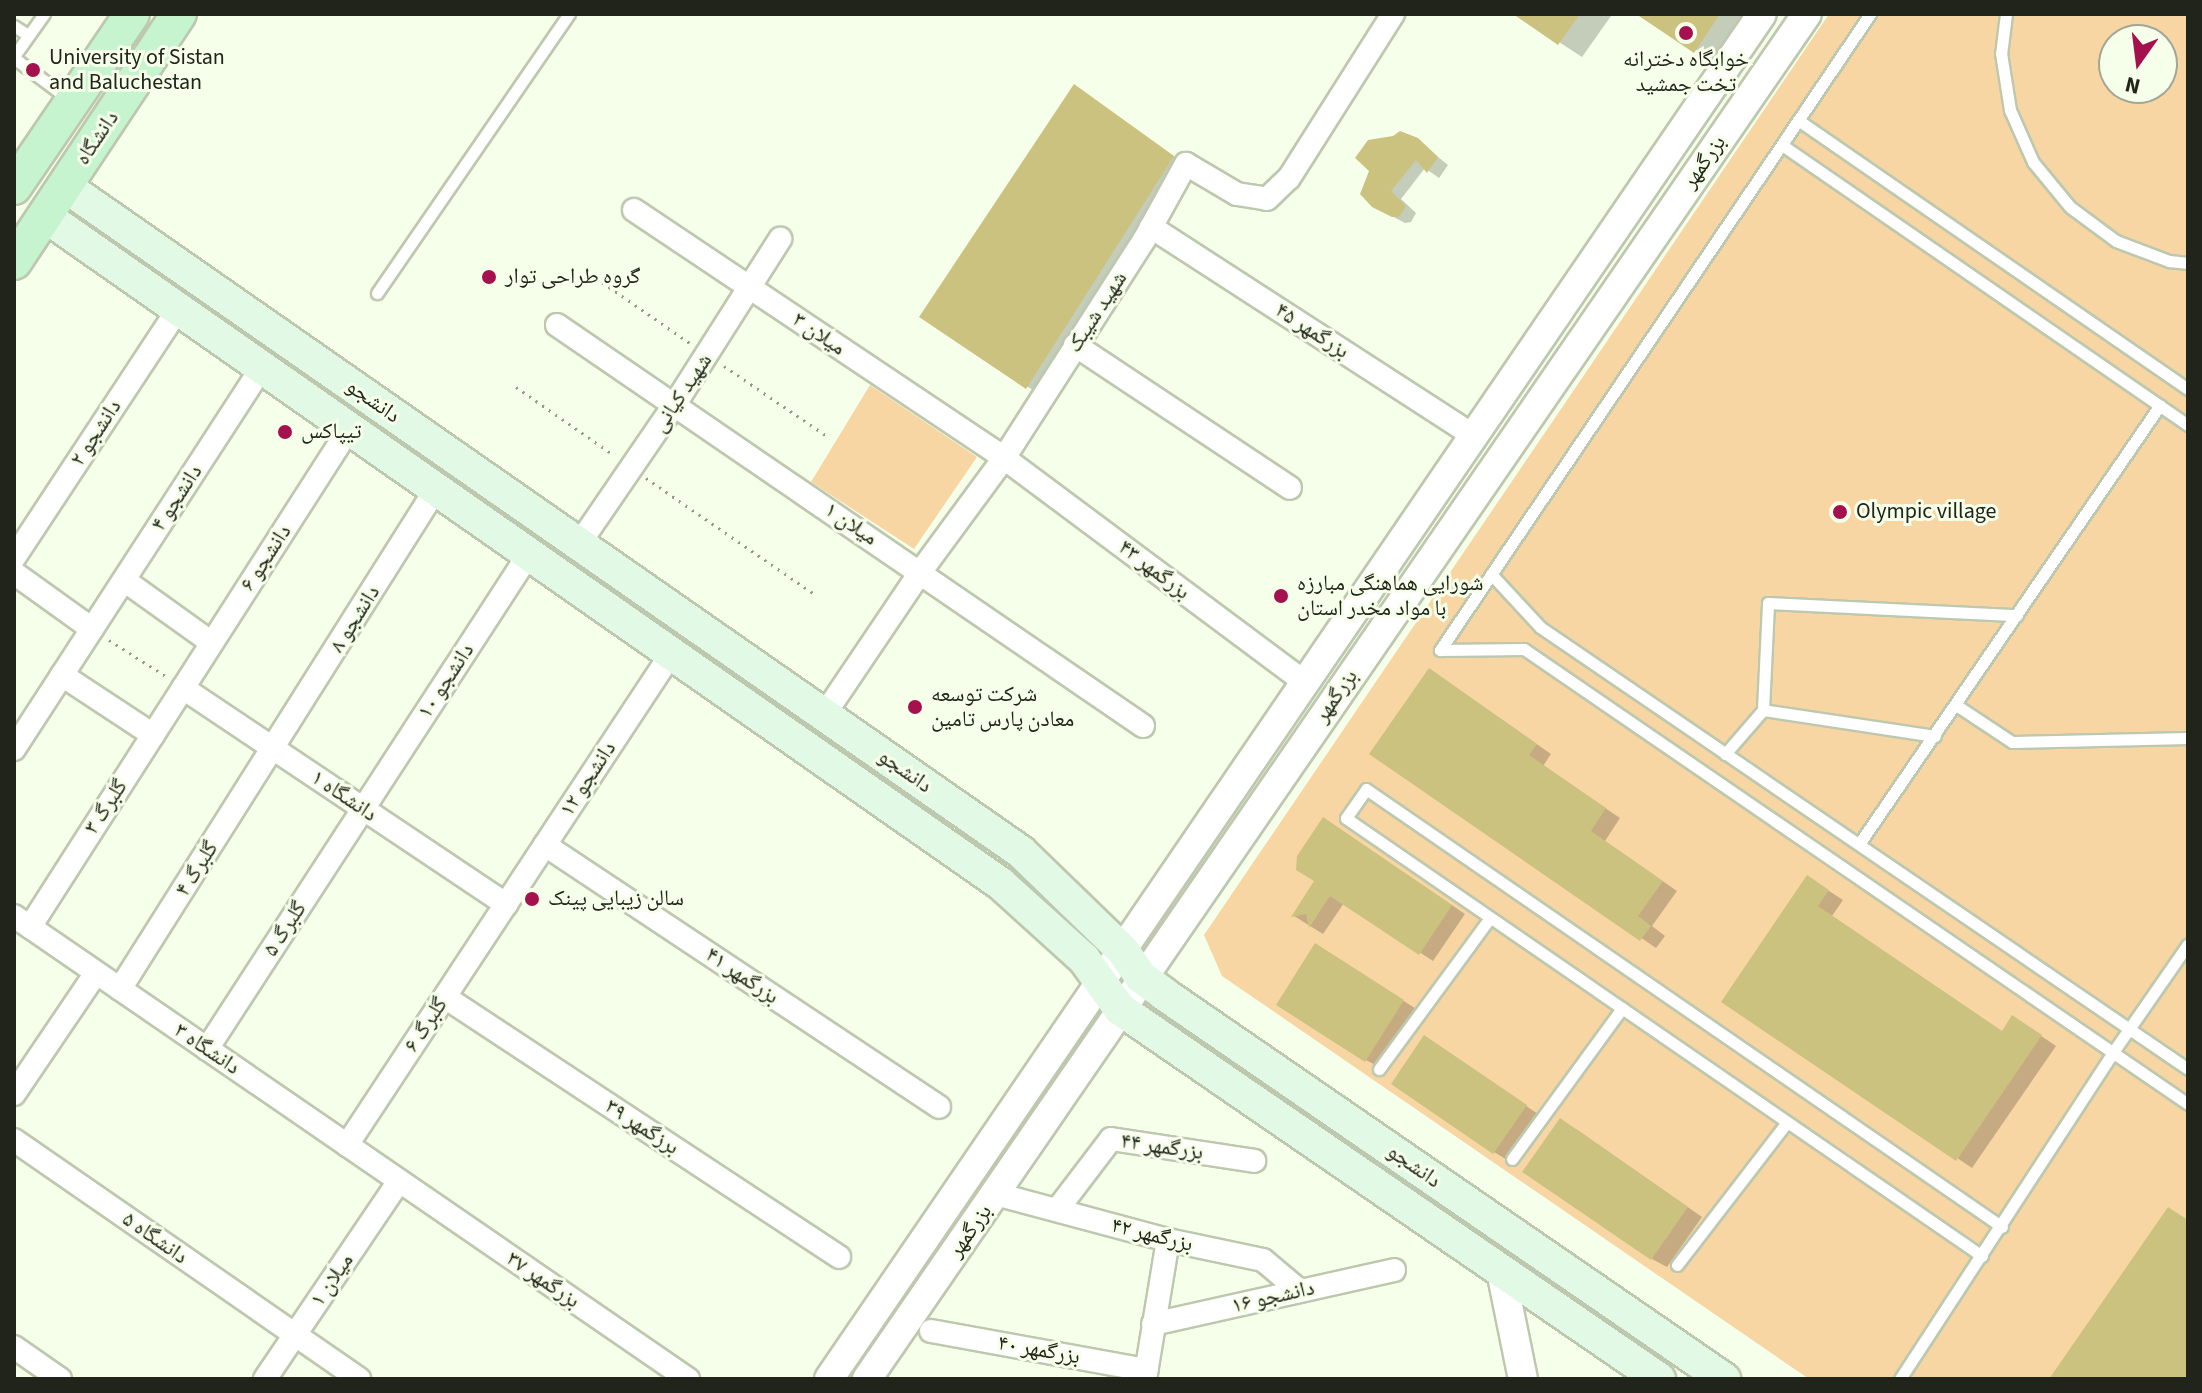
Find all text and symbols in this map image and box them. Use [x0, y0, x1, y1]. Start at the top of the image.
marker: خوابگاه دخترانه تخت جمشید [1677, 24, 1695, 42]
north arrow [2098, 24, 2178, 104]
place label: University of Sistan and Baluchestan [49, 44, 225, 96]
place label: خوابگاه دخترانه تخت جمشید [1623, 46, 1749, 98]
marker: University of Sistan and Baluchestan [24, 61, 42, 79]
text: N [2122, 68, 2144, 103]
street label: دانشگاه [69, 106, 125, 170]
street label: بزرگمهر [1676, 130, 1732, 194]
place label: گروه طراحی توار [505, 264, 640, 290]
street label: شهید شیبک [1061, 266, 1133, 358]
marker: گروه طراحی توار [480, 268, 498, 286]
street label: بزرگمهر ۴۵ [1270, 297, 1354, 365]
street label: میلان ۳ [787, 307, 851, 361]
street label: شهید کیانی [646, 349, 718, 437]
street label: دانشجو [341, 373, 405, 429]
street label: دانشجو ۲ [65, 395, 127, 471]
place label: تیپاکس [301, 419, 361, 445]
marker: تیپاکس [276, 423, 294, 441]
street label: دانشجو ۴ [146, 460, 208, 536]
street label: میلان ۱ [819, 497, 883, 551]
place label: Olympic village [1856, 499, 1996, 525]
marker: Olympic village [1831, 503, 1849, 521]
street label: دانشجو ۶ [235, 520, 297, 596]
street label: بزرگمهر ۴۳ [1113, 534, 1195, 606]
place label: شورایی هماهنگی مبارزه با مواد مخدر استان [1297, 570, 1484, 622]
street label: دانشجو ۸ [324, 581, 386, 657]
marker: شورایی هماهنگی مبارزه با مواد مخدر استان [1272, 587, 1290, 605]
street label: دانشجو ۱۰ [412, 639, 480, 723]
street label: بزرگمهر [1308, 664, 1364, 728]
place label: شرکت توسعه معادن پارس تامین [931, 681, 1074, 732]
marker: شرکت توسعه معادن پارس تامین [906, 698, 924, 716]
street label: دانشجو ۱۲ [554, 737, 622, 821]
street label: دانشجو [873, 743, 937, 799]
street label: دانشگاه ۱ [306, 764, 382, 828]
street label: گلبرگ ۳ [79, 775, 133, 839]
street label: گلبرگ ۴ [170, 837, 224, 901]
place label: سالن زیبایی پینک [548, 886, 684, 912]
marker: سالن زیبایی پینک [523, 890, 541, 908]
street label: گلبرگ ۵ [258, 897, 312, 961]
street label: بزرگمهر ۴۱ [700, 942, 784, 1010]
street label: گلبرگ ۶ [399, 993, 453, 1057]
street label: دانشگاه ۳ [169, 1017, 245, 1081]
street label: برزگمهر ۳۹ [600, 1093, 684, 1161]
street label: بزرگمهر ۴۴ [1119, 1128, 1205, 1166]
street label: دانشجو [1382, 1138, 1446, 1194]
street label: بزرگمهر [942, 1199, 998, 1263]
street label: دانشگاه ۵ [117, 1206, 193, 1270]
street label: بزرگمهر ۴۲ [1109, 1212, 1195, 1258]
street label: بزرگمهر ۳۷ [501, 1246, 585, 1314]
street label: میلان ۱ [305, 1248, 359, 1312]
street label: دانشجو ۱۶ [1229, 1275, 1317, 1319]
street label: بزرگمهر ۴۰ [996, 1330, 1082, 1370]

